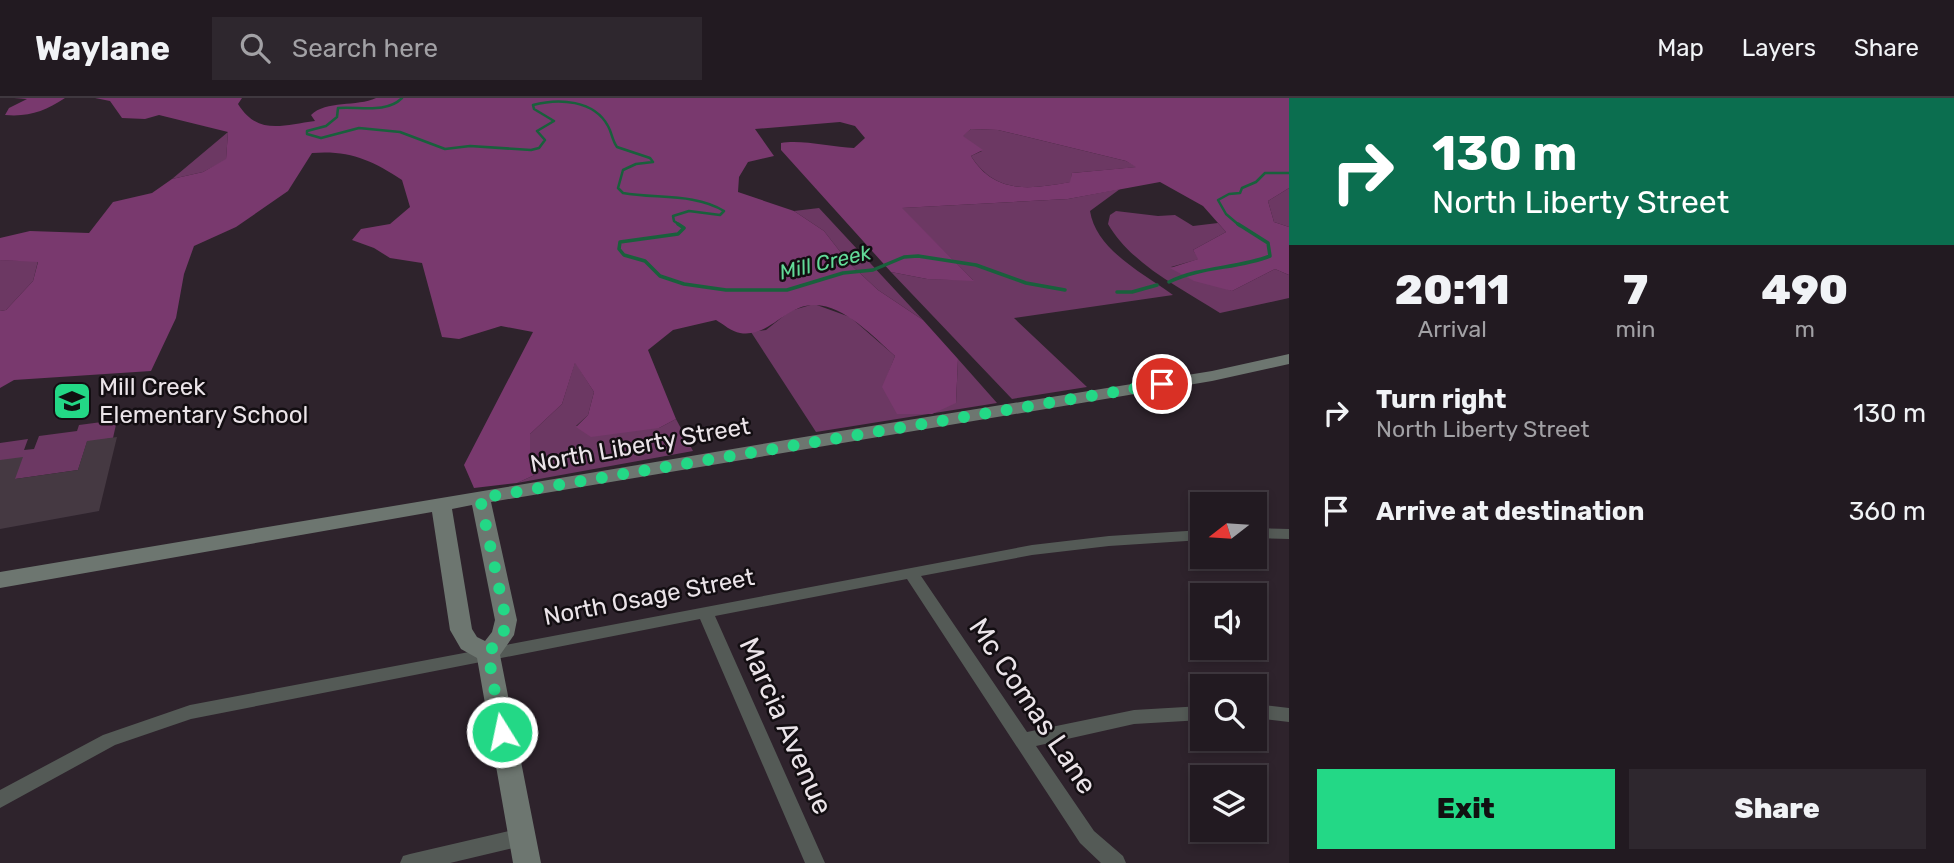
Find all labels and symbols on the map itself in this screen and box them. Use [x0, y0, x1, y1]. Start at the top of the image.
water label: Mill Creek [777, 239, 874, 285]
pin [1132, 354, 1192, 414]
place label: Mill Creek Elementary School [99, 373, 308, 429]
school or university icon: Mill Creek Elementary School [51, 380, 93, 422]
street label: North Liberty Street [528, 412, 752, 478]
north arrow [1190, 492, 1267, 569]
street label: North Osage Street [541, 563, 757, 631]
street label: Mc Comas Lane [962, 612, 1104, 800]
street label: Marcia Avenue [732, 633, 840, 819]
position arrow [465, 695, 539, 769]

